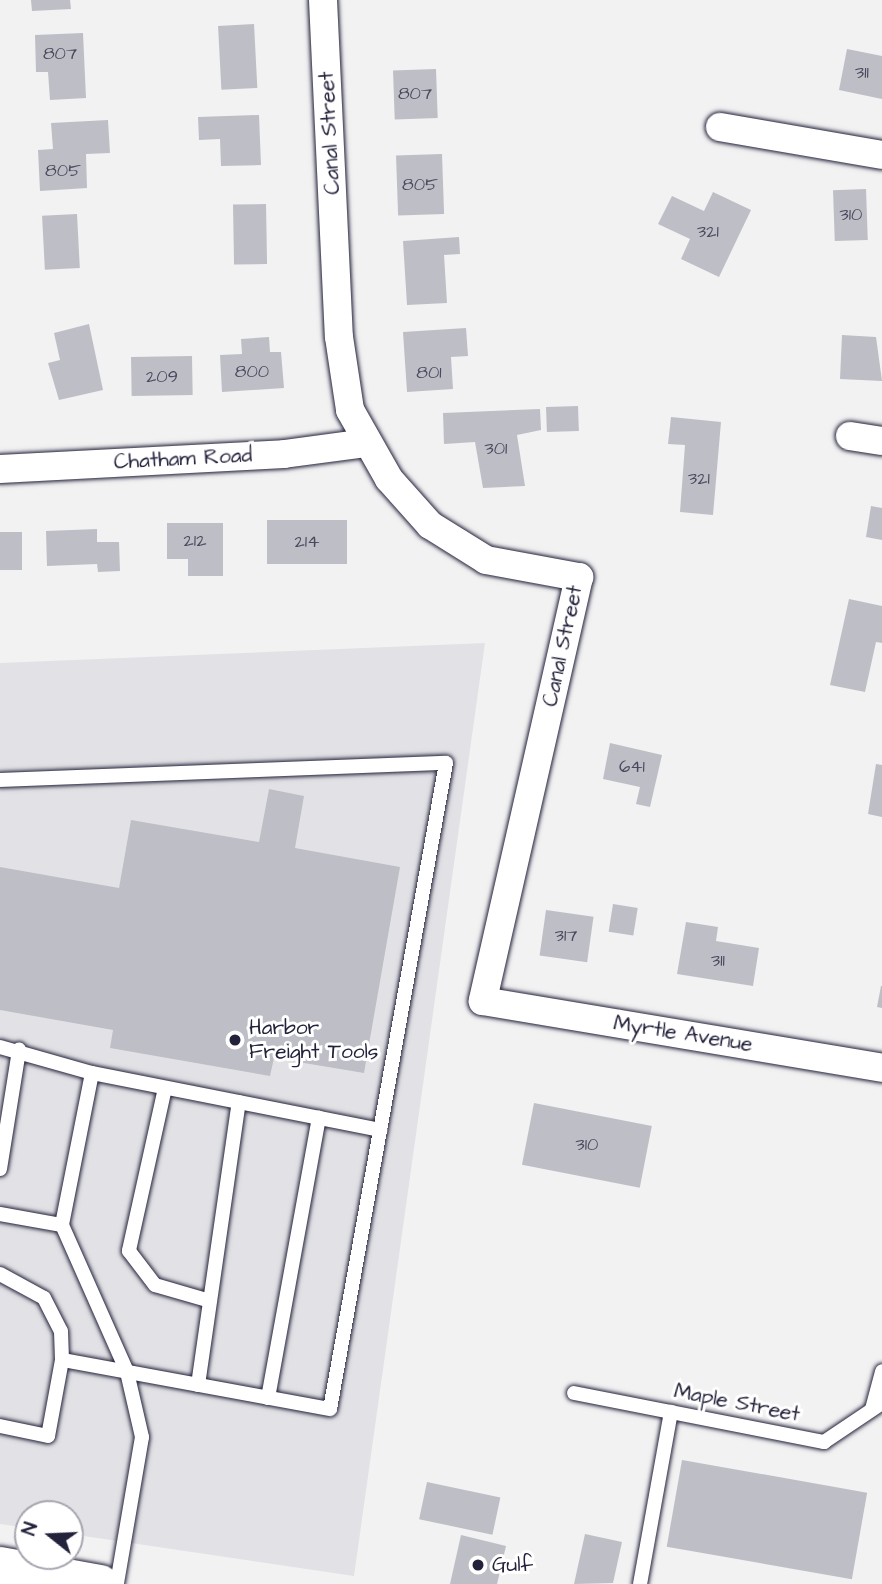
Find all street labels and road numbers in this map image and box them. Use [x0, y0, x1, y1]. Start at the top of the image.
street label: Canal Street [314, 71, 346, 195]
street label: Chatham Road [113, 443, 253, 475]
street label: Canal Street [538, 583, 588, 709]
street label: Myrtle Avenue [612, 1011, 754, 1057]
street label: Maple Street [672, 1378, 802, 1428]

